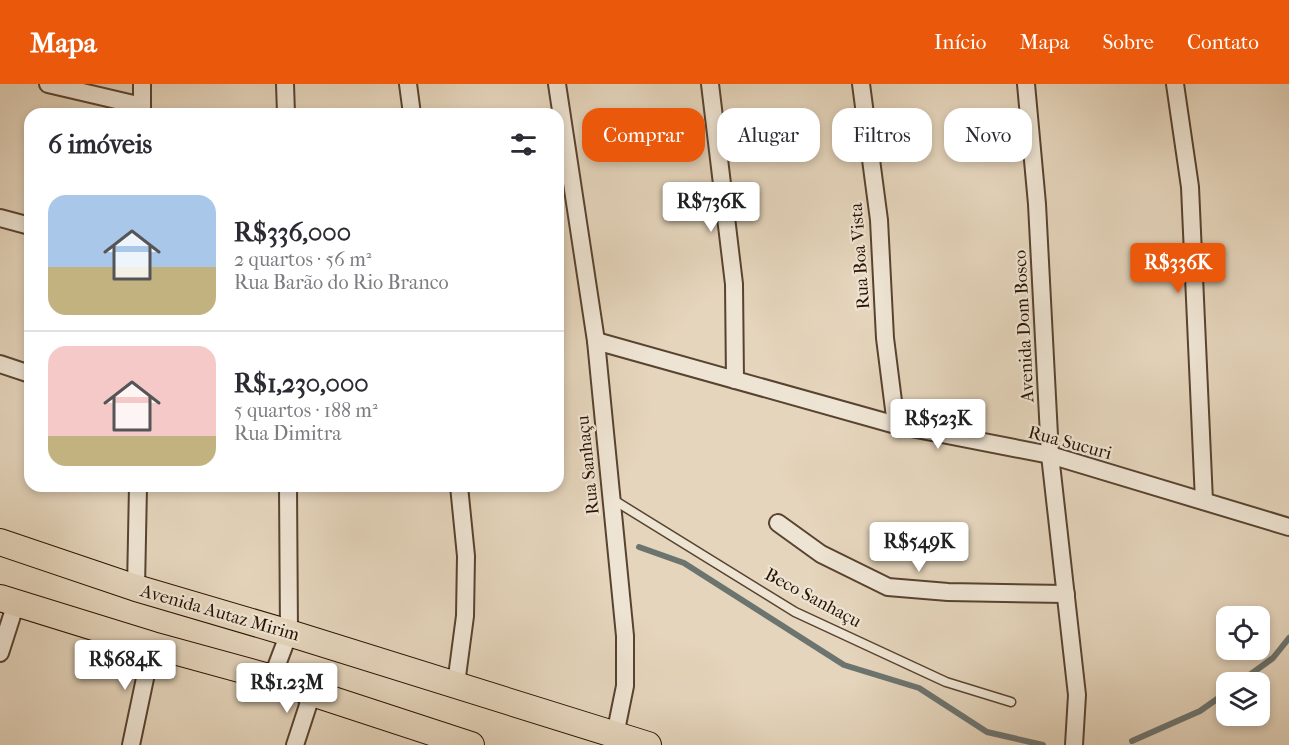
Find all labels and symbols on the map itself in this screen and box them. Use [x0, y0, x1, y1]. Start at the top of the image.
pin: R$736K [662, 182, 760, 233]
street label: Rua Boa Vista [846, 201, 874, 310]
pin: R$336K [1129, 243, 1227, 294]
street label: Avenida Dom Bosco [1010, 249, 1039, 404]
pin: R$523K [889, 399, 987, 450]
street label: Rua Sanhaçu [572, 414, 604, 516]
street label: Rua Sucuri [1026, 422, 1115, 464]
pin: R$549K [870, 522, 968, 573]
street label: Beco Sanhaçu [761, 564, 865, 632]
street label: Avenida Autaz Mirim [137, 580, 302, 646]
pin: R$684K [76, 640, 174, 691]
pin: R$1.23M [232, 663, 342, 714]

